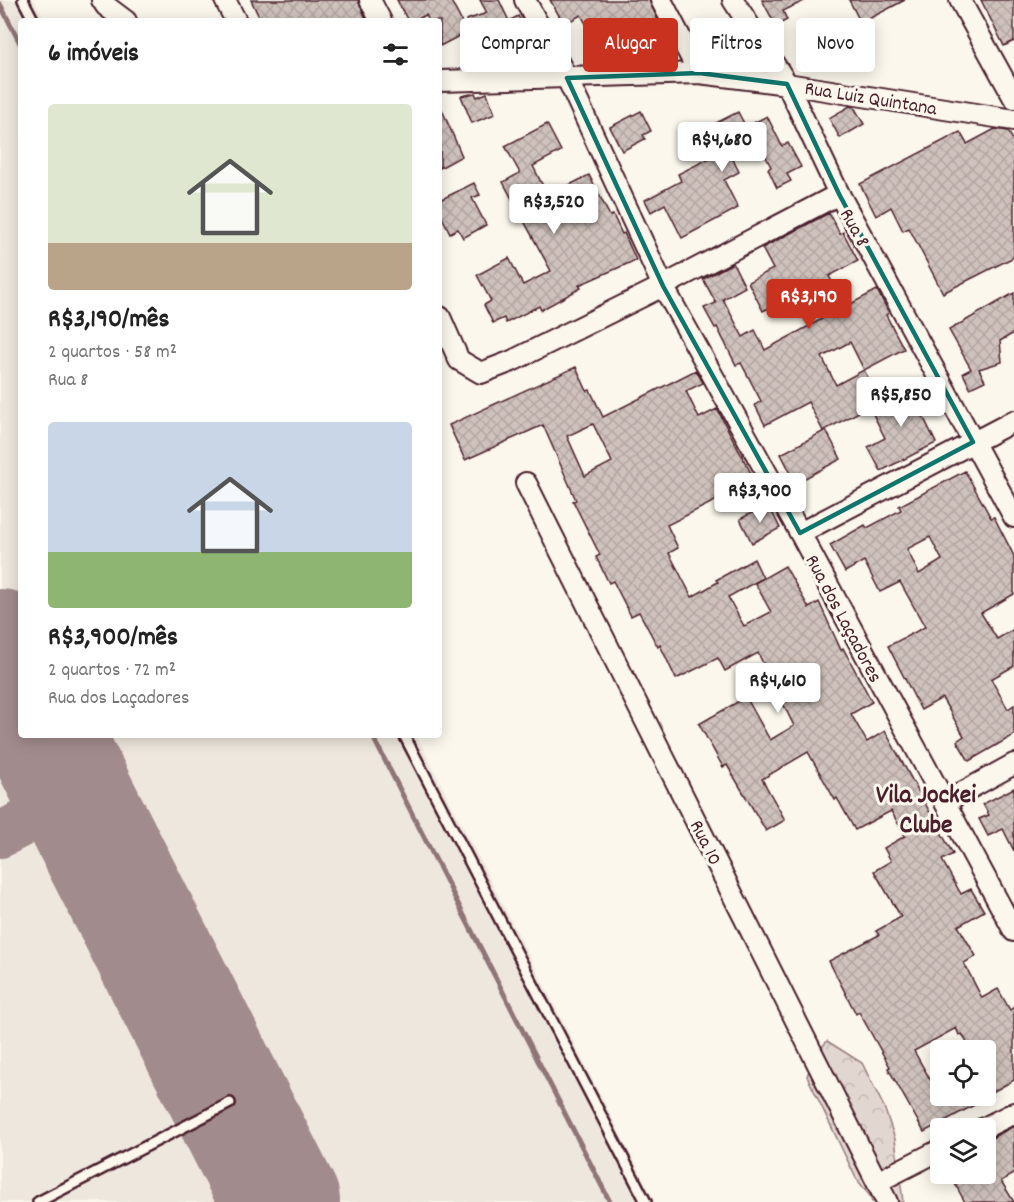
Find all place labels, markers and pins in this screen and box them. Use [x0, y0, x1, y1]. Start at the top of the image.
pin: R$4,680 [667, 122, 777, 173]
pin: R$3,520 [499, 184, 609, 235]
pin: R$3,190 [754, 279, 864, 330]
pin: R$5,850 [846, 377, 956, 428]
pin: R$3,900 [705, 473, 815, 524]
pin: R$4,610 [723, 663, 833, 714]

